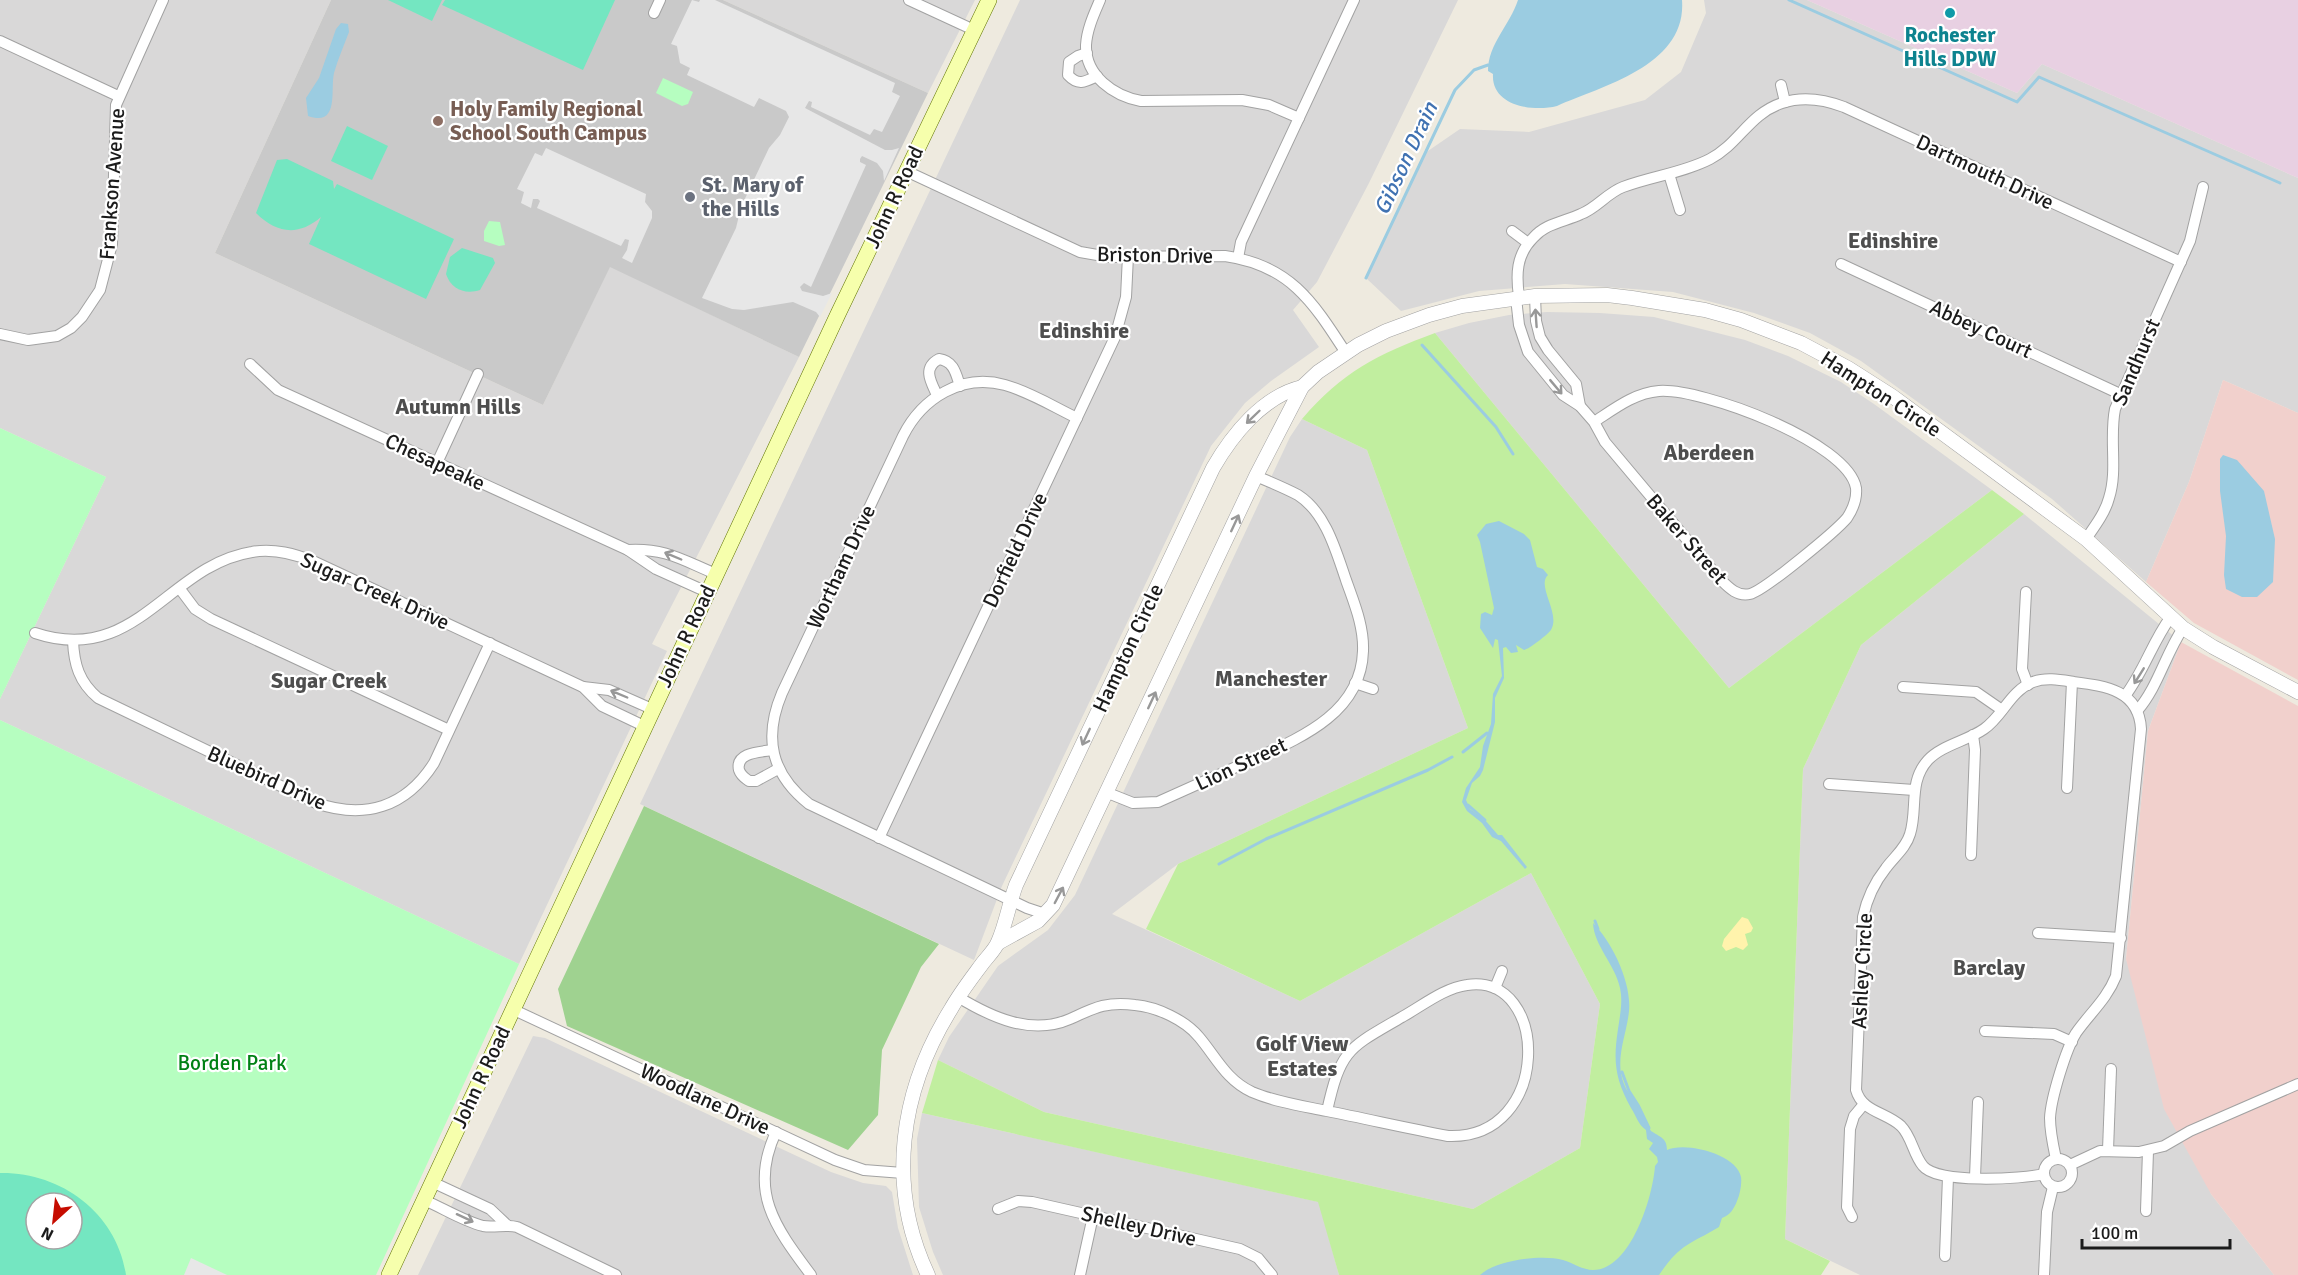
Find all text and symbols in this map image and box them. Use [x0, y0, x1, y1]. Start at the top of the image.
marker: Rochester Hills DPW [1943, 6, 1957, 20]
place label: Rochester Hills DPW [1904, 22, 1996, 72]
place label: Holy Family Regional School South Campus [450, 96, 647, 146]
water label: Gibson Drain [1368, 97, 1444, 219]
street label: Frankson Avenue [94, 107, 130, 261]
marker: Holy Family Regional School South Campus [431, 114, 445, 128]
street label: Dartmouth Drive [1912, 129, 2058, 215]
street label: John R Road [859, 142, 929, 252]
place label: St. Mary of the Hills [701, 172, 805, 222]
marker: St. Mary of the Hills [683, 190, 697, 204]
district label: Edinshire [1848, 227, 1938, 254]
street label: Briston Drive [1097, 241, 1213, 269]
street label: Abbey Court [1926, 294, 2036, 364]
one-way arrow [1531, 309, 1542, 329]
street label: Sandhurst [2106, 315, 2166, 409]
district label: Edinshire [1039, 317, 1129, 344]
street label: Hampton Circle [1816, 345, 1946, 443]
one-way arrow [1549, 379, 1562, 395]
district label: Autumn Hills [395, 393, 521, 420]
one-way arrow [1246, 410, 1261, 424]
street label: Chesapeake [381, 428, 489, 496]
district label: Aberdeen [1664, 439, 1754, 466]
street label: Dorfield Drive [977, 488, 1053, 612]
street label: Baker Street [1641, 489, 1733, 589]
street label: Wortham Drive [801, 501, 881, 633]
one-way arrow [1229, 515, 1241, 533]
street label: Sugar Creek Drive [296, 546, 454, 636]
one-way arrow [664, 550, 683, 561]
street label: Hampton Circle [1087, 580, 1169, 716]
street label: John R Road [651, 581, 721, 691]
district label: Manchester [1215, 665, 1327, 692]
district label: Sugar Creek [271, 667, 388, 694]
one-way arrow [2132, 667, 2144, 684]
one-way arrow [610, 688, 628, 699]
one-way arrow [1146, 691, 1158, 709]
one-way arrow [1079, 728, 1091, 746]
street label: Lion Street [1191, 732, 1291, 796]
street label: Bluebird Drive [203, 740, 331, 816]
one-way arrow [1053, 886, 1065, 904]
street label: Ashley Circle [1846, 912, 1878, 1030]
district label: Barclay [1953, 954, 2025, 981]
street label: John R Road [446, 1022, 516, 1132]
district label: Golf View Estates [1256, 1030, 1349, 1082]
park label: Borden Park [177, 1050, 287, 1076]
street label: Woodlane Drive [636, 1058, 774, 1140]
north arrow [24, 1191, 84, 1251]
street label: Shelley Drive [1079, 1200, 1199, 1252]
scale bar [2082, 1212, 2230, 1250]
one-way arrow [455, 1213, 473, 1224]
text: N [38, 1222, 57, 1245]
text: 100 m [2091, 1222, 2138, 1244]

